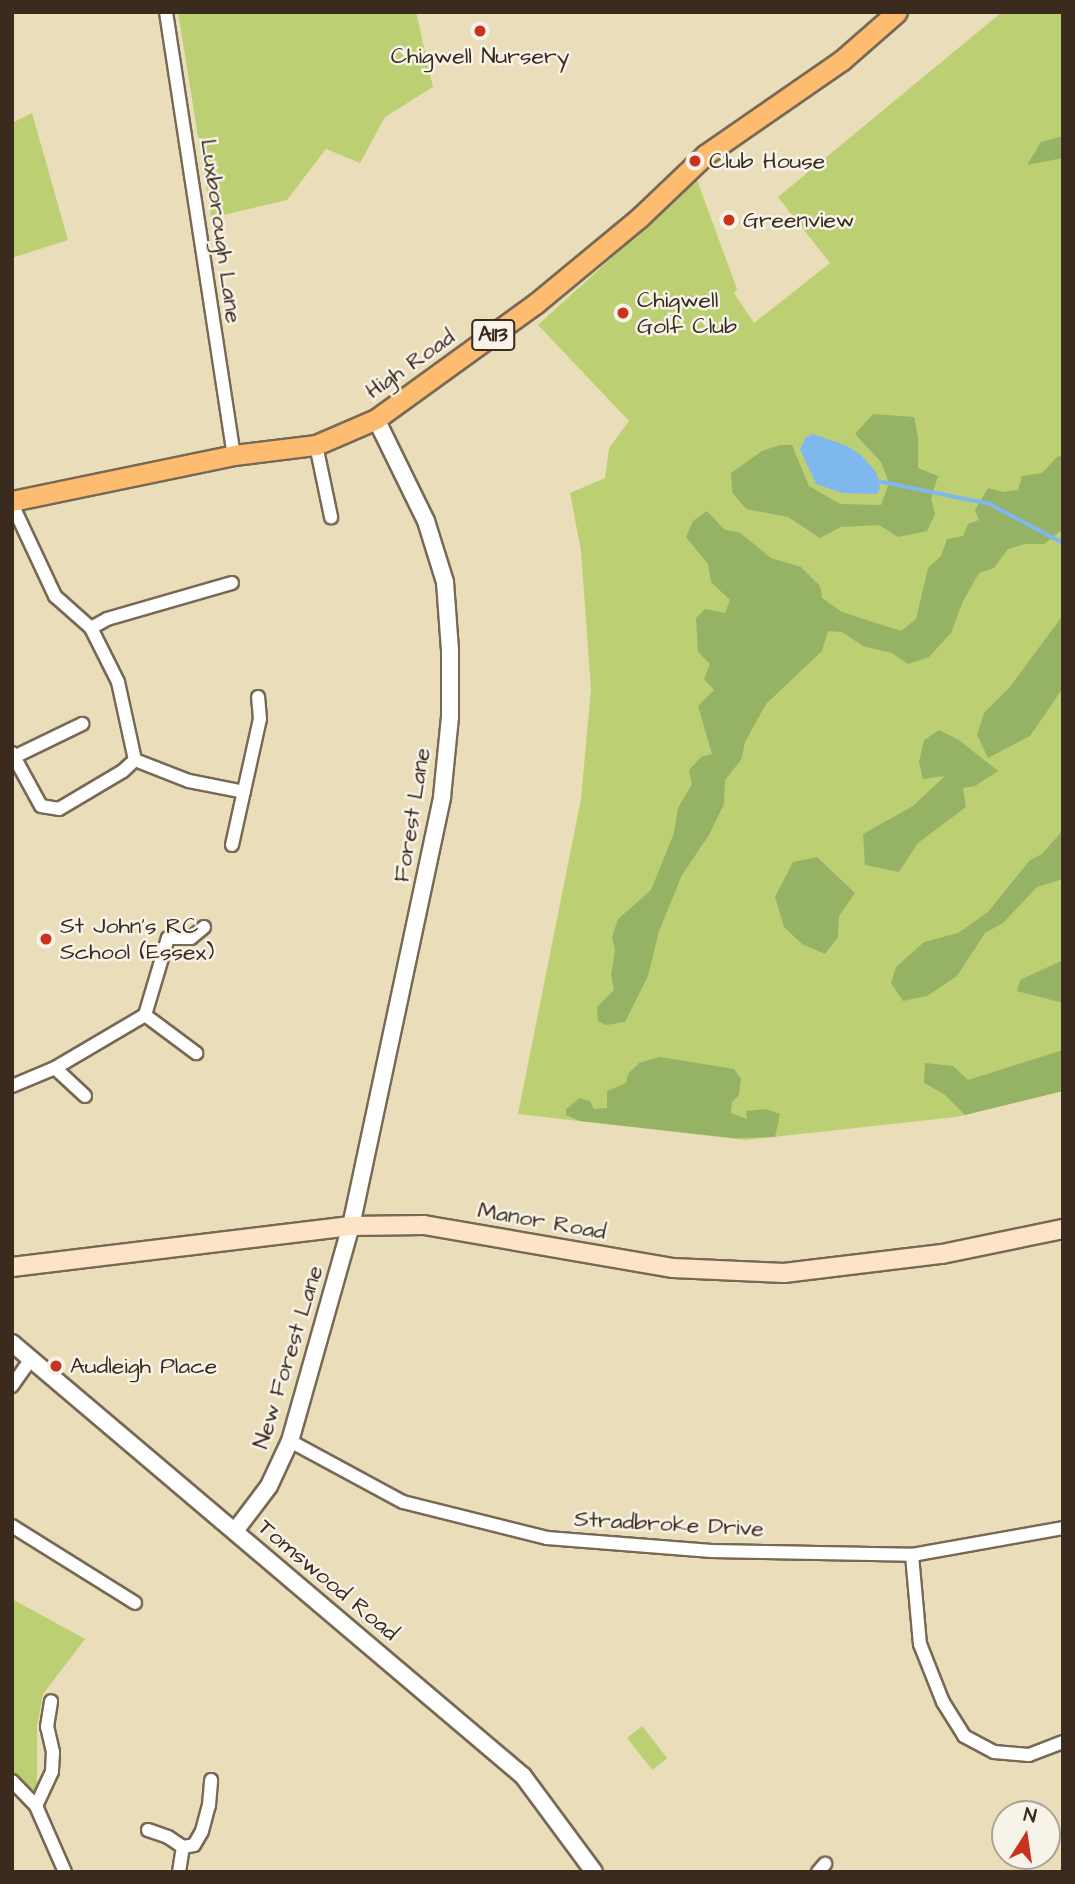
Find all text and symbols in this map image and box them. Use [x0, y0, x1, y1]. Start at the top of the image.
marker: Chigwell Nursery [472, 23, 488, 39]
place label: Chigwell Nursery [391, 42, 569, 70]
street label: Luxborough Lane [194, 137, 248, 325]
place label: Club House [709, 147, 825, 175]
marker: Club House [687, 153, 703, 169]
place label: Greenview [743, 206, 854, 234]
marker: Greenview [721, 212, 737, 228]
place label: Chigwell Golf Club [637, 286, 737, 340]
marker: Chigwell Golf Club [615, 305, 631, 321]
road number: A113 [470, 318, 516, 352]
street label: High Road [360, 323, 460, 405]
street label: Forest Lane [388, 746, 436, 884]
place label: St John's RC School (Essex) [60, 912, 214, 966]
marker: St John's RC School (Essex) [38, 931, 54, 947]
street label: Manor Road [476, 1196, 608, 1246]
street label: New Forest Lane [247, 1262, 329, 1452]
place label: Audleigh Place [70, 1352, 217, 1380]
marker: Audleigh Place [48, 1358, 64, 1374]
street label: Stradbroke Drive [573, 1505, 765, 1543]
street label: Tomswood Road [252, 1513, 404, 1647]
north arrow [991, 1800, 1061, 1870]
text: N [1021, 1801, 1039, 1830]

